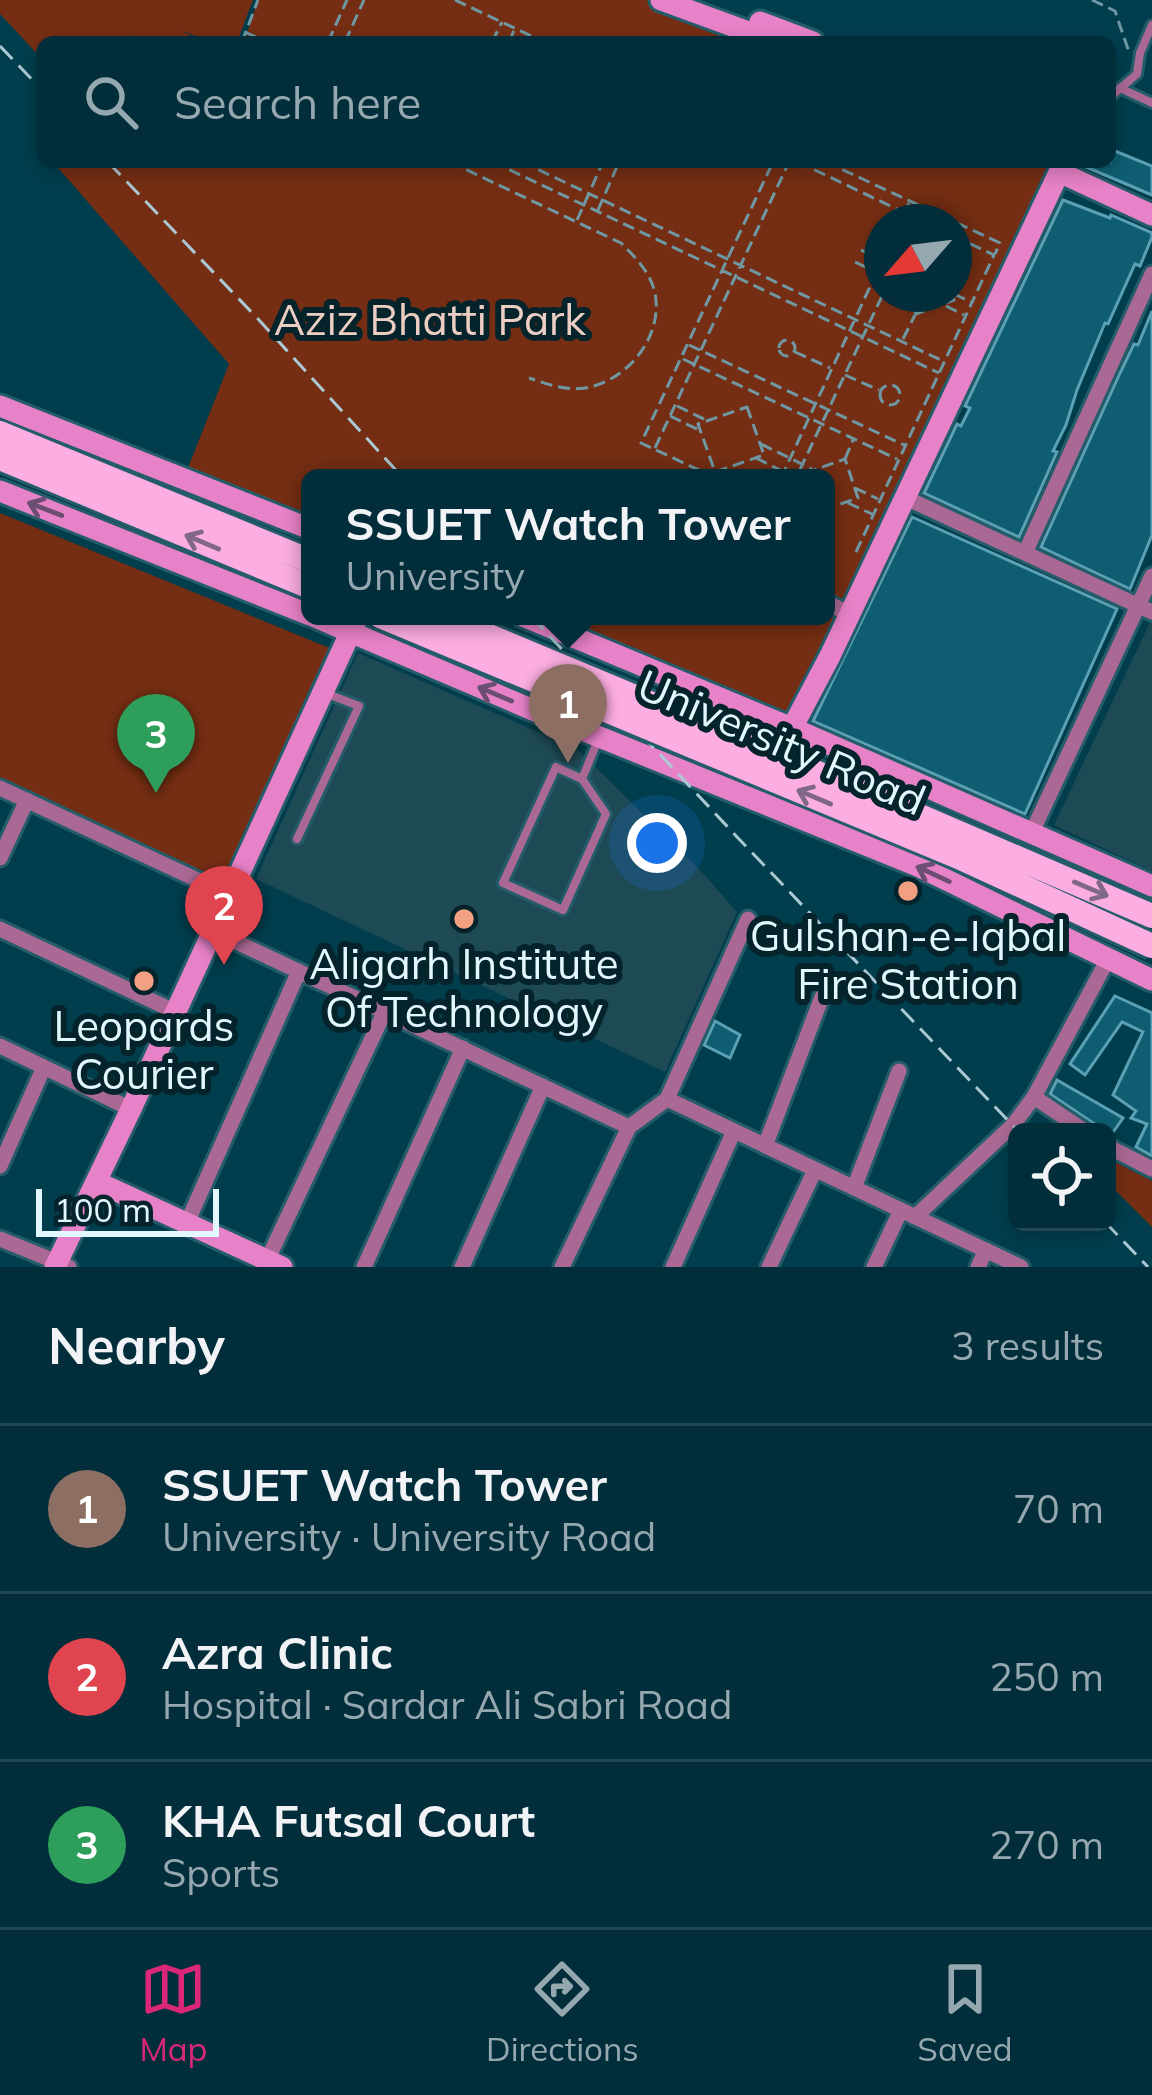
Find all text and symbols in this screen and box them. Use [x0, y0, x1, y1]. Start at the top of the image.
search box [36, 36, 1116, 168]
icon: search [78, 69, 144, 135]
text: Search here [174, 74, 421, 130]
north arrow [864, 204, 972, 312]
park label: Aziz Bhatti Park [274, 293, 586, 346]
popup [301, 469, 835, 625]
text: SSUET Watch Tower [346, 495, 790, 551]
one-way arrow [28, 496, 65, 518]
one-way arrow [184, 530, 221, 551]
text: University [346, 551, 525, 600]
street label: University Road [630, 658, 934, 826]
pin: 1 [529, 664, 607, 763]
one-way arrow [478, 681, 514, 703]
pin: 3 [117, 694, 195, 793]
one-way arrow [797, 785, 834, 806]
your location [627, 813, 687, 873]
one-way arrow [916, 862, 952, 884]
pin: 2 [185, 866, 263, 965]
marker: Gulshan-e-Iqbal Fire Station [895, 878, 921, 904]
one-way arrow [1072, 880, 1108, 902]
marker: Aligarh Institute Of Technology [451, 906, 477, 932]
place label: Gulshan-e-Iqbal Fire Station [750, 909, 1066, 1010]
place label: Aligarh Institute Of Technology [309, 937, 619, 1038]
marker: Leopards Courier [131, 968, 157, 994]
place label: Leopards Courier [54, 999, 234, 1100]
map controls [1008, 1123, 1116, 1231]
button: locate [1008, 1123, 1116, 1231]
scale bar [36, 1183, 219, 1236]
text: 100 m [54, 1189, 151, 1230]
text: Nearby [48, 1313, 225, 1377]
text: 3 results [951, 1321, 1104, 1370]
text: SSUET Watch Tower [162, 1456, 607, 1512]
text: 1 [75, 1484, 99, 1533]
text: 70 m [1013, 1484, 1104, 1533]
text: University · University Road [162, 1512, 656, 1561]
text: Azra Clinic [162, 1624, 393, 1680]
text: 2 [75, 1652, 99, 1701]
text: 250 m [989, 1652, 1104, 1701]
text: Hospital · Sardar Ali Sabri Road [162, 1680, 732, 1729]
text: KHA Futsal Court [162, 1792, 535, 1848]
text: 3 [75, 1820, 99, 1869]
text: 270 m [989, 1820, 1104, 1869]
text: Sports [162, 1848, 280, 1897]
tab: Map [139, 1956, 207, 2069]
tab: Directions [486, 1956, 639, 2069]
tab: Saved [917, 1956, 1013, 2069]

